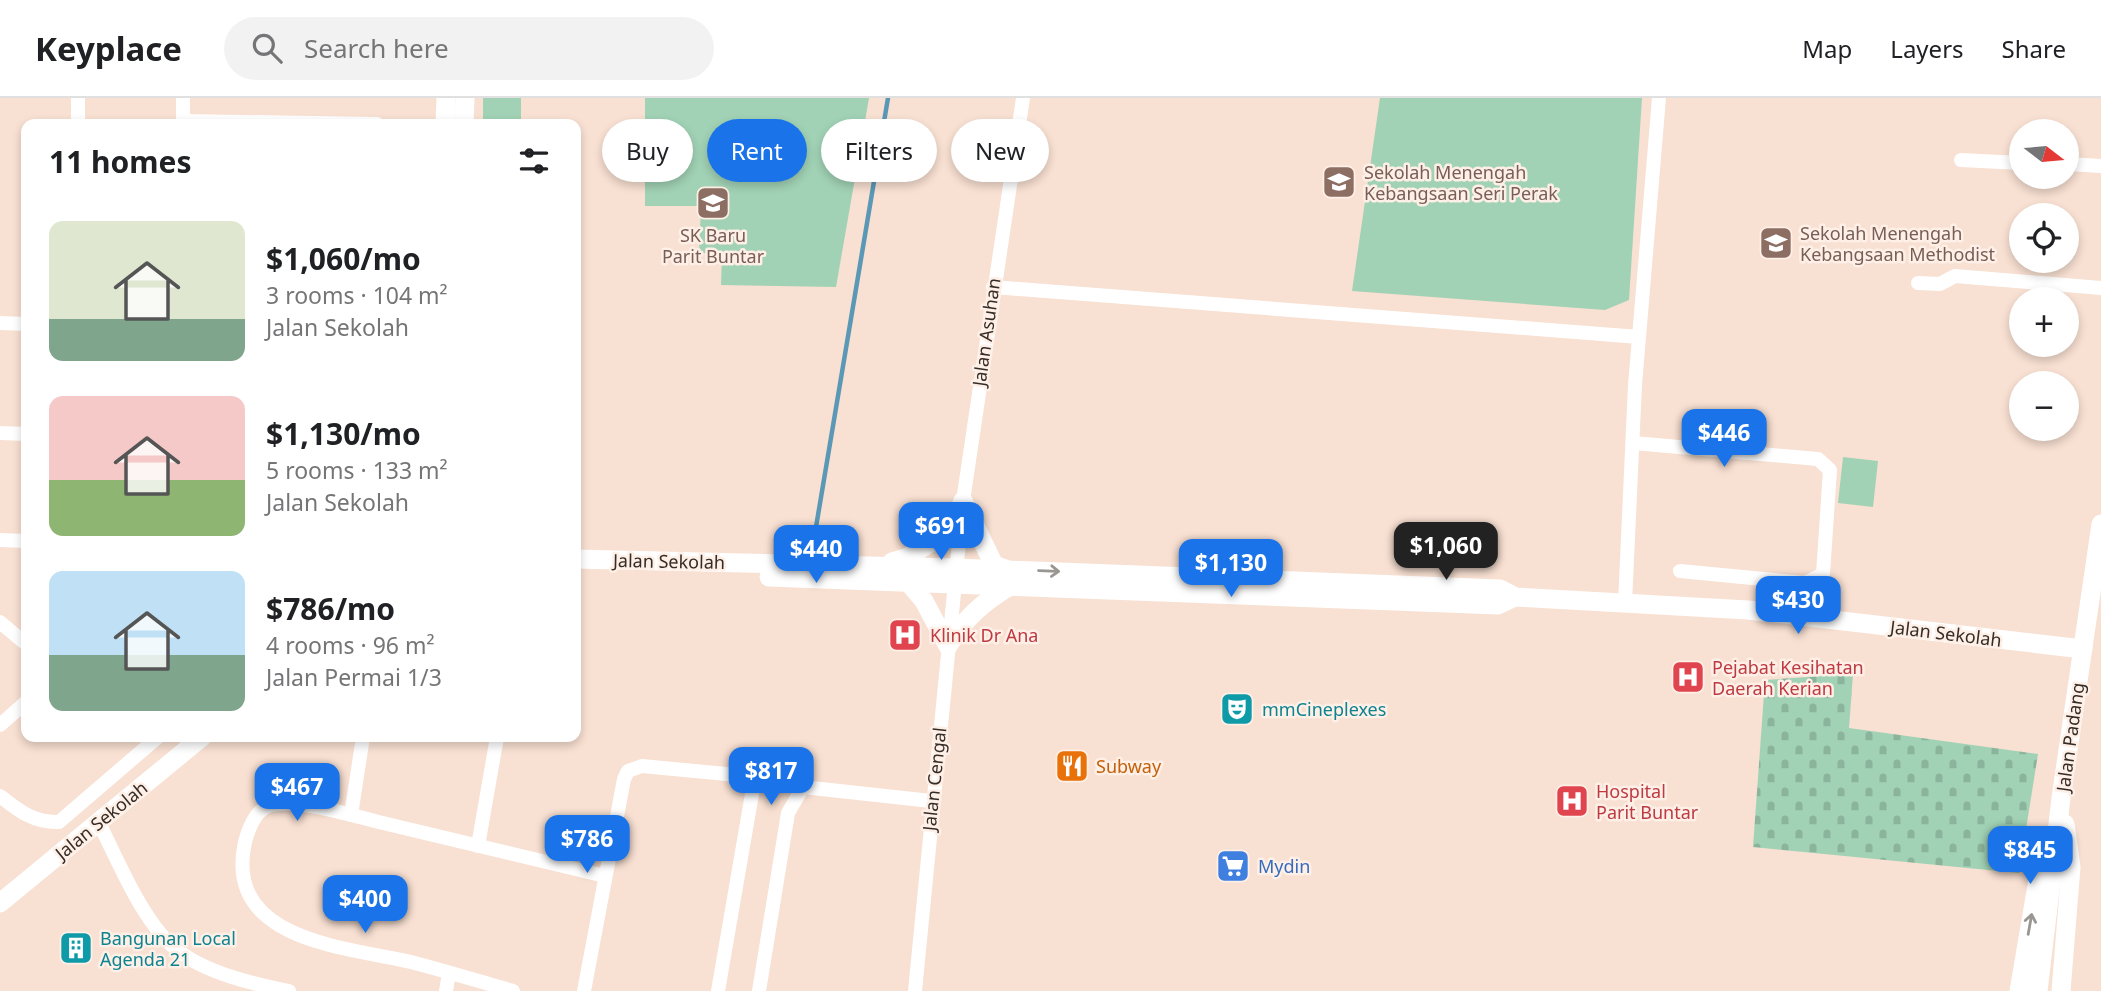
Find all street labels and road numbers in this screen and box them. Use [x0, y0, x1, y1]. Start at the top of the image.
street label: Jalan Asuhan [966, 276, 1005, 390]
street label: Jalan Sekolah [611, 548, 725, 574]
street label: Jalan Sekolah [1887, 614, 2003, 652]
street label: Jalan Padang [2050, 681, 2090, 795]
street label: Jalan Cengal [916, 726, 951, 834]
street label: Jalan Sekolah [48, 775, 152, 866]

